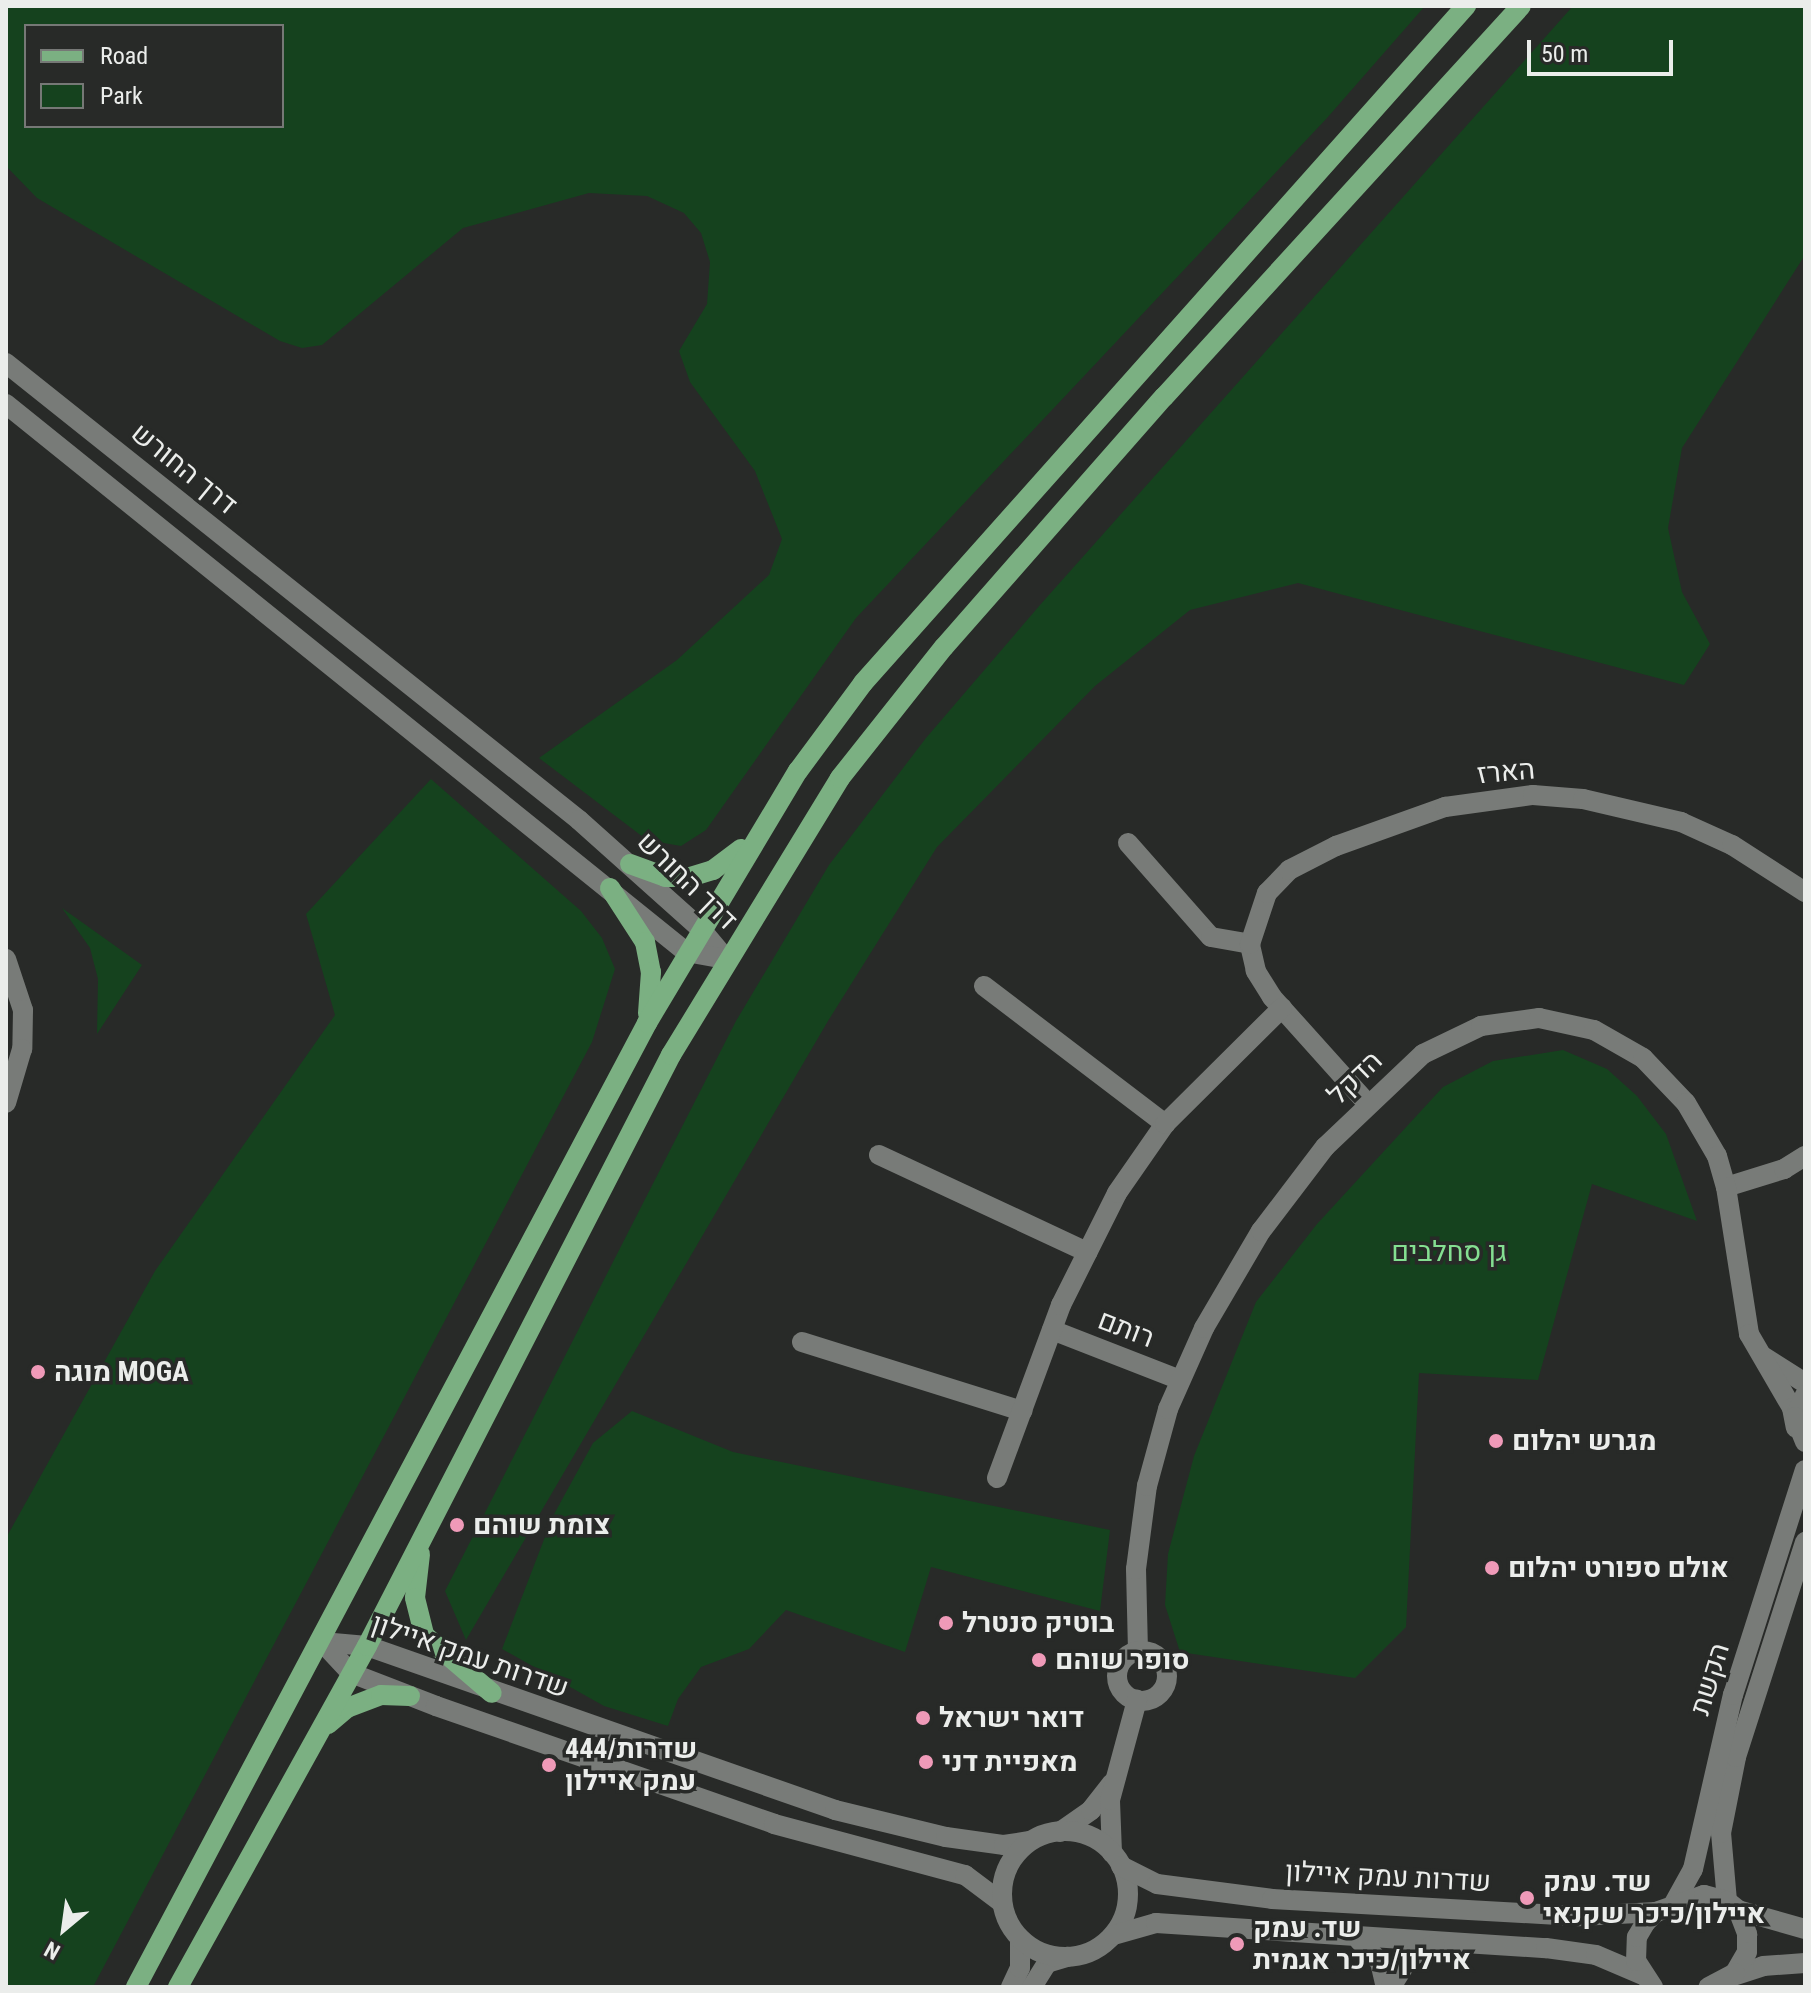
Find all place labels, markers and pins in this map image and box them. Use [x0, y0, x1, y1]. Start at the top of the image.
place label: מוגה MOGA [54, 1355, 189, 1389]
marker: מוגה MOGA [29, 1363, 47, 1381]
place label: מגרש יהלום [1512, 1424, 1657, 1458]
marker: מגרש יהלום [1487, 1432, 1505, 1450]
place label: צומת שוהם [473, 1508, 610, 1542]
marker: צומת שוהם [448, 1516, 466, 1534]
place label: אולם ספורט יהלום [1508, 1551, 1729, 1585]
marker: אולם ספורט יהלום [1483, 1559, 1501, 1577]
place label: בוטיק סנטרל [962, 1606, 1114, 1640]
marker: בוטיק סנטרל [937, 1614, 955, 1632]
place label: סופר שוהם [1055, 1643, 1190, 1677]
marker: סופר שוהם [1030, 1651, 1048, 1669]
place label: דואר ישראל [939, 1701, 1084, 1735]
marker: דואר ישראל [914, 1709, 932, 1727]
place label: 444/שדרות עמק איילון [565, 1732, 697, 1798]
place label: מאפיית דני [942, 1745, 1078, 1779]
marker: מאפיית דני [917, 1753, 935, 1771]
marker: 444/שדרות עמק איילון [540, 1756, 558, 1774]
place label: שד. עמק איילון/כיכר שקנאי [1543, 1865, 1765, 1931]
marker: שד. עמק איילון/כיכר שקנאי [1518, 1889, 1536, 1907]
place label: שד. עמק איילון/כיכר אגמית [1253, 1911, 1471, 1977]
marker: שד. עמק איילון/כיכר אגמית [1228, 1935, 1246, 1953]

